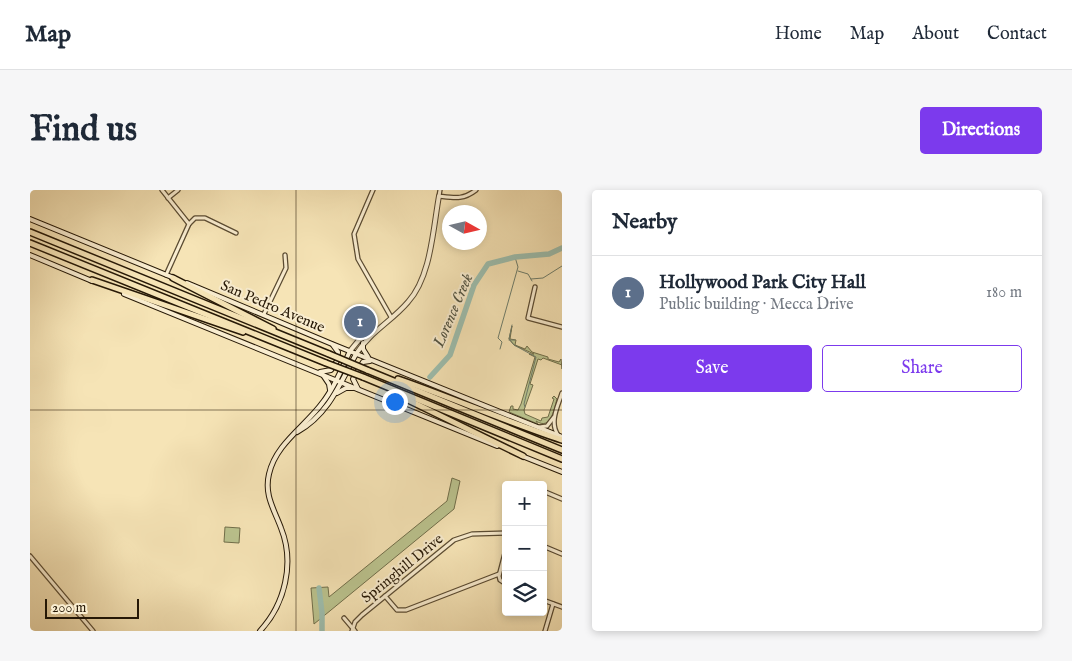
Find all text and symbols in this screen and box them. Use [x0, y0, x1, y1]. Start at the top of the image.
text: Map [25, 19, 71, 50]
text: Home [775, 23, 822, 46]
text: Map [850, 23, 884, 46]
text: About [912, 23, 959, 46]
text: Contact [987, 23, 1047, 46]
button: Directions [920, 107, 1042, 154]
text: Find us [30, 108, 137, 153]
north arrow [442, 205, 487, 250]
text: Nearby [612, 209, 677, 236]
water label: Lorence Creek [429, 270, 479, 352]
text: Hollywood Park City Hall [659, 271, 866, 295]
street label: San Pedro Avenue [218, 276, 328, 337]
text: 1 [625, 283, 631, 303]
text: 180 m [986, 283, 1022, 303]
text: Public building · Mecca Drive [659, 295, 854, 315]
pin: 1 [344, 303, 376, 341]
button: Save [612, 345, 812, 392]
button: Share [822, 345, 1022, 392]
your location [382, 389, 408, 415]
map controls [502, 481, 547, 616]
button: + [502, 481, 547, 526]
button: − [502, 526, 547, 571]
street label: Springhill Drive [358, 530, 447, 607]
button: layers [502, 571, 547, 616]
scale bar [45, 596, 139, 619]
text: 200 m [52, 599, 86, 617]

